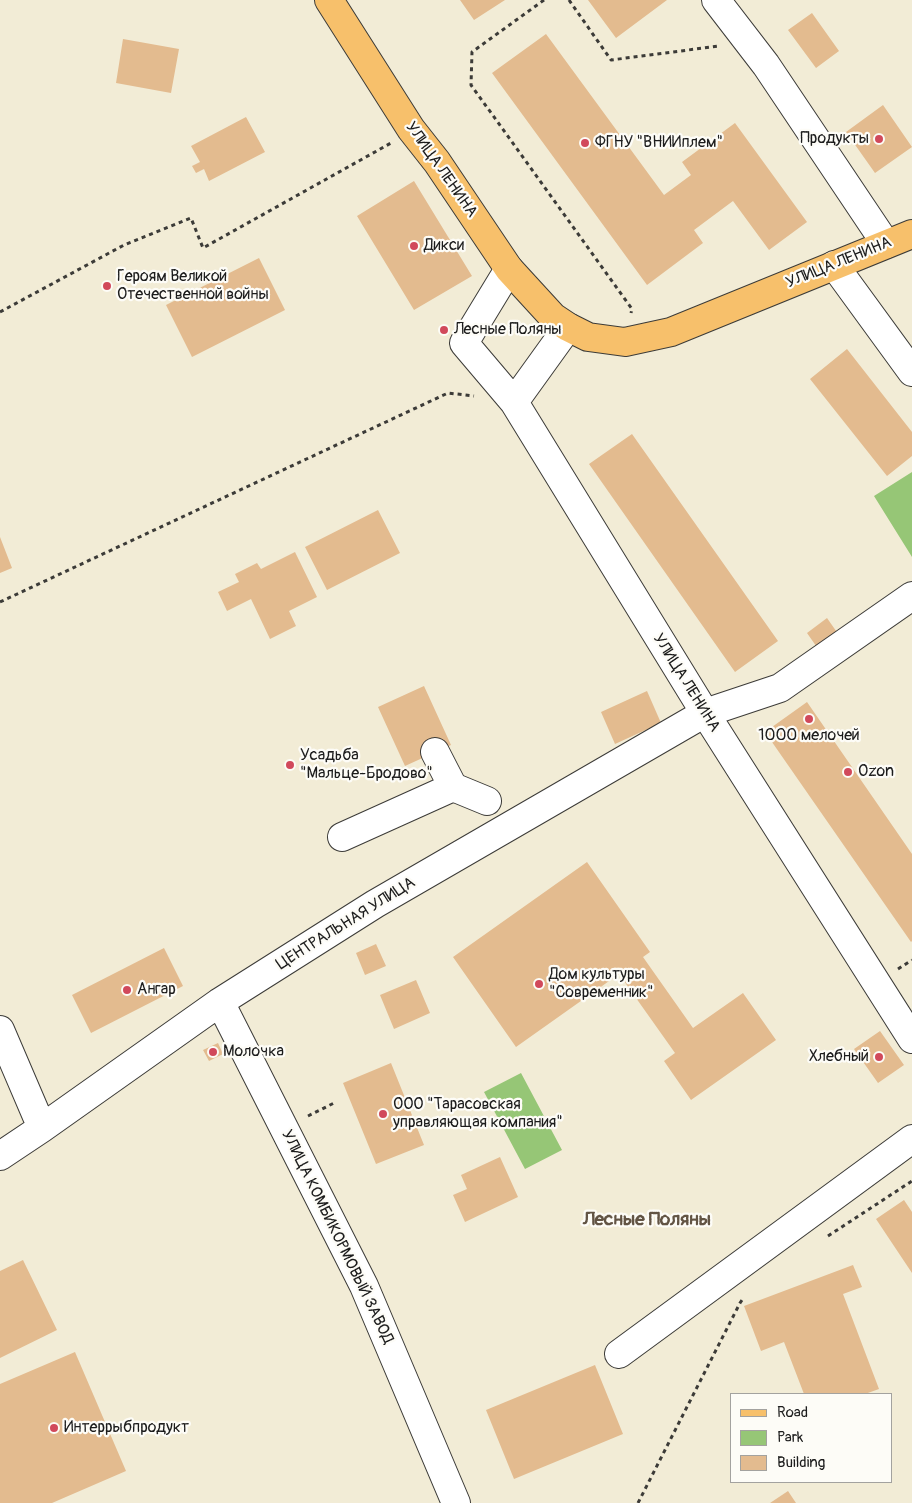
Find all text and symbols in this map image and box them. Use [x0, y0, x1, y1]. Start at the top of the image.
street label: УЛИЦА ЛЕНИНА [401, 119, 481, 221]
place label: Продукты [800, 129, 869, 149]
place label: ФГНУ "ВНИИплем" [595, 133, 723, 153]
marker: Продукты [873, 133, 885, 145]
marker: ФГНУ "ВНИИплем" [579, 137, 591, 149]
street label: УЛИЦА ЛЕНИНА [783, 233, 895, 293]
place label: Дикси [424, 236, 464, 256]
marker: Дикси [408, 240, 420, 252]
place label: Героям Великой Отечественной войны [117, 267, 269, 305]
marker: Героям Великой Отечественной войны [101, 280, 113, 292]
place label: Лесные Поляны [454, 320, 562, 340]
marker: Лесные Поляны [438, 324, 450, 336]
street label: УЛИЦА ЛЕНИНА [648, 630, 724, 736]
marker: 1000 мелочей [803, 713, 815, 725]
place label: 1000 мелочей [758, 726, 860, 746]
place label: Усадьба "Мальце-Бродово" [300, 746, 433, 784]
marker: Усадьба "Мальце-Бродово" [284, 759, 296, 771]
place label: Ozon [858, 762, 894, 782]
marker: Ozon [842, 766, 854, 778]
street label: ЦЕНТРАЛЬНАЯ УЛИЦА [273, 873, 419, 975]
place label: Дом культуры "Современник" [549, 965, 654, 1003]
marker: Дом культуры "Современник" [533, 978, 545, 990]
place label: Ангар [137, 980, 176, 1000]
marker: Ангар [121, 984, 133, 996]
place label: Молочка [223, 1042, 284, 1062]
marker: Молочка [207, 1046, 219, 1058]
place label: Хлебный [809, 1047, 869, 1067]
marker: Хлебный [873, 1051, 885, 1063]
place label: ООО "Тарасовская управляющая компания" [393, 1095, 563, 1133]
marker: ООО "Тарасовская управляющая компания" [377, 1108, 389, 1120]
street label: УЛИЦА КОМБИКОРМОВЫЙ ЗАВОД [277, 1127, 397, 1347]
district label: Лесные Поляны [583, 1209, 711, 1231]
legend [730, 1393, 892, 1483]
text: Road [777, 1403, 808, 1422]
place label: Интеррыбпродукт [64, 1418, 189, 1438]
marker: Интеррыбпродукт [48, 1422, 60, 1434]
text: Park [777, 1428, 803, 1447]
text: Building [777, 1453, 825, 1472]

